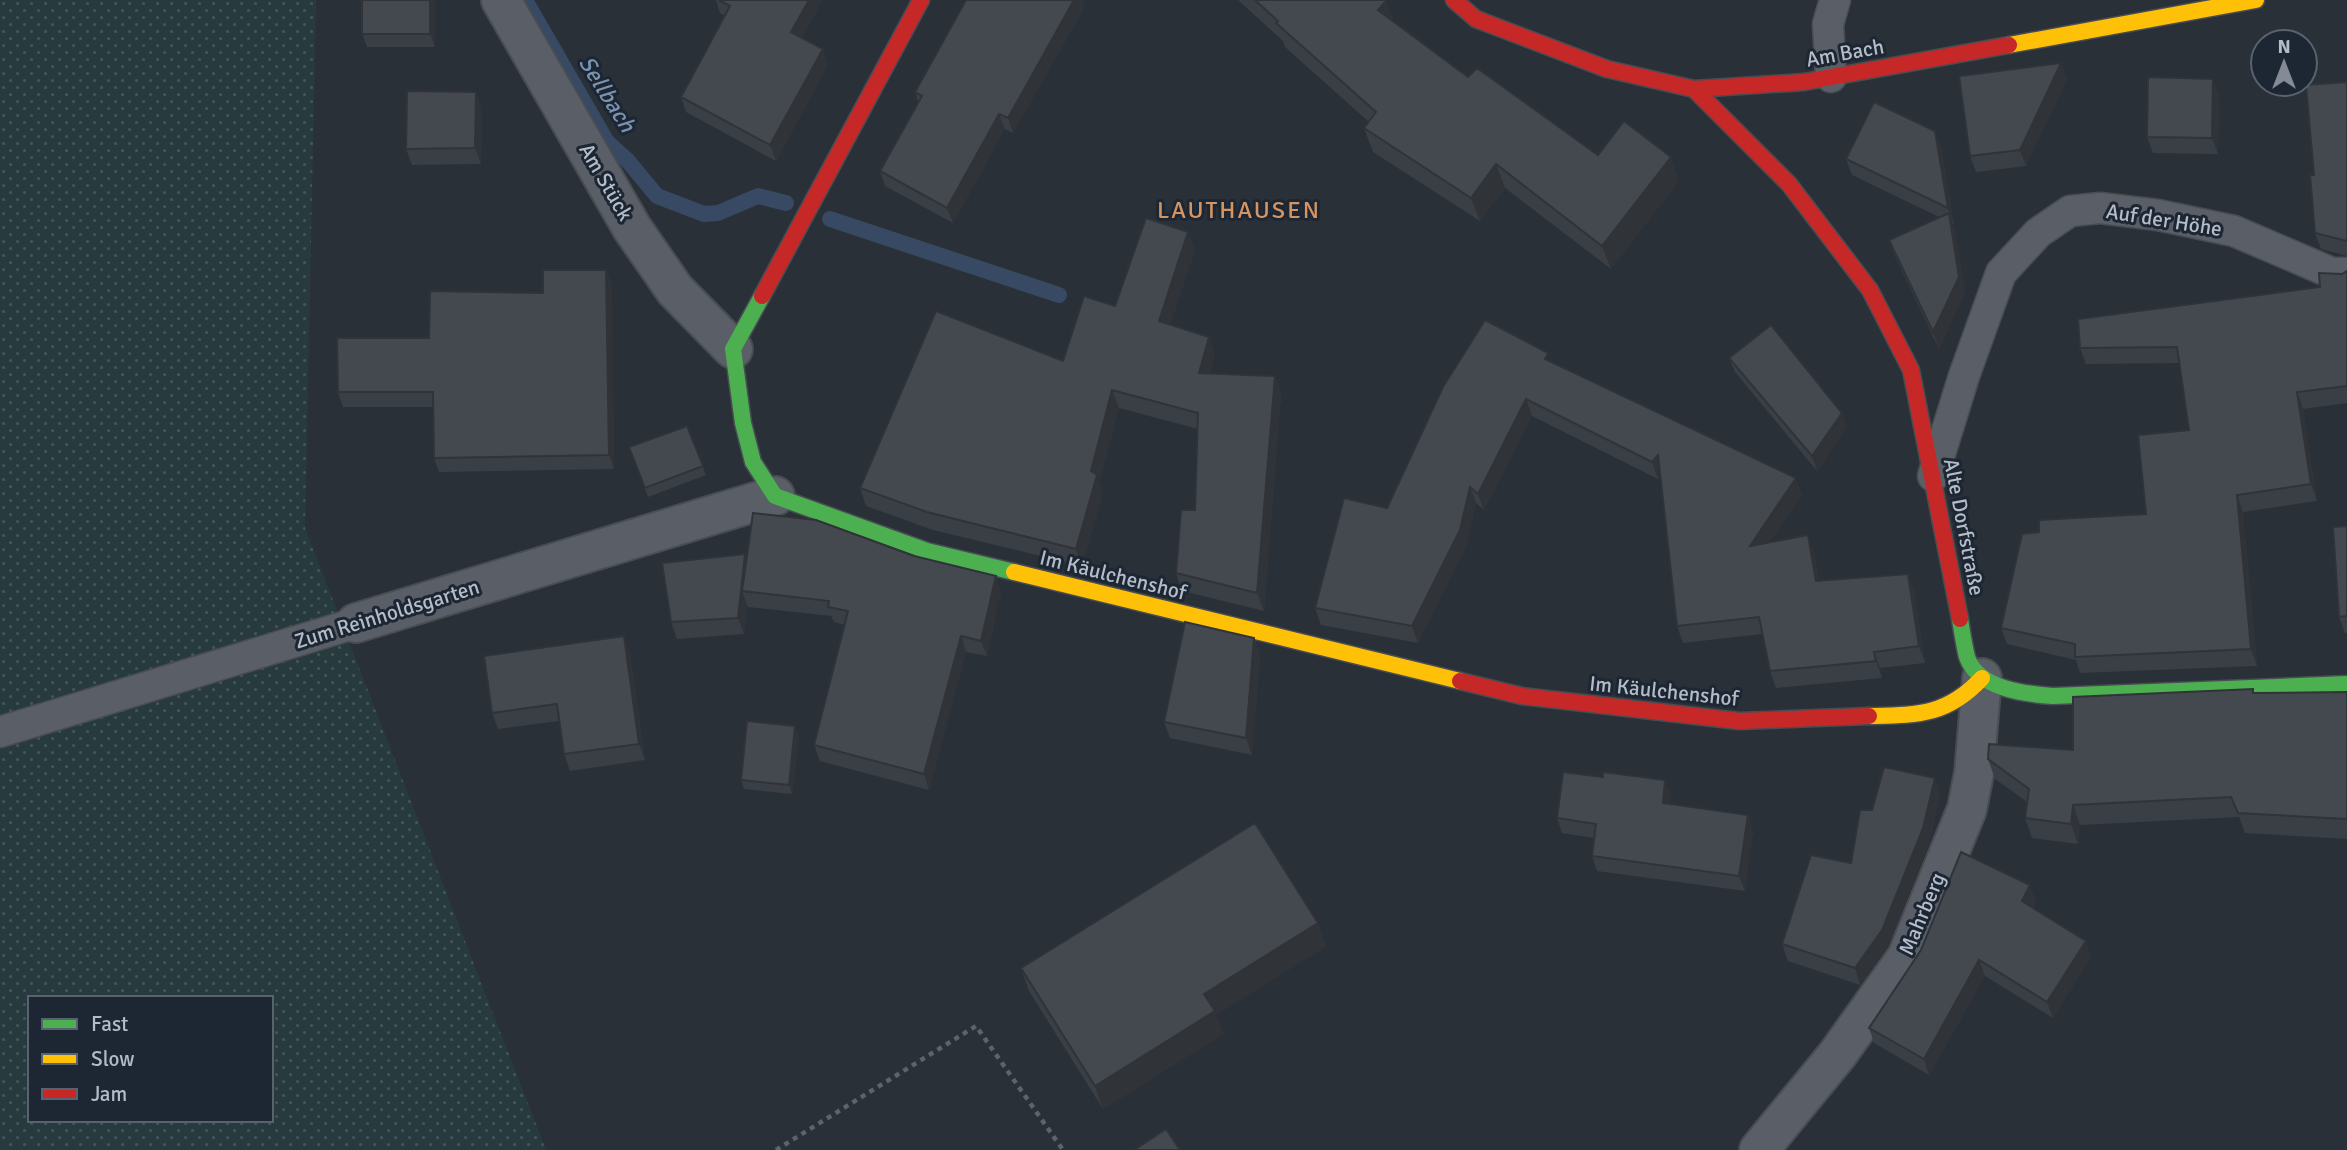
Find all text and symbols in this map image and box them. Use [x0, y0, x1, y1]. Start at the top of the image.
north arrow [2249, 28, 2319, 98]
street label: Am Bach [1804, 33, 1886, 73]
text: N [2277, 35, 2291, 59]
water label: Sellbach [572, 50, 642, 139]
street label: Am Stück [573, 139, 639, 226]
district label: LAUTHAUSEN [1157, 195, 1321, 225]
street label: Auf der Höhe [2104, 198, 2224, 242]
street label: Alte Dorfstraße [1938, 456, 1990, 598]
street label: Im Käulchenshof [1037, 544, 1190, 606]
street label: Zum Reinholdsgarten [291, 574, 483, 654]
street label: Im Käulchenshof [1588, 670, 1741, 712]
street label: Mahrberg [1893, 869, 1951, 959]
legend [28, 996, 273, 1122]
text: Fast [91, 1011, 128, 1037]
text: Slow [91, 1046, 135, 1072]
text: Jam [91, 1081, 127, 1107]

